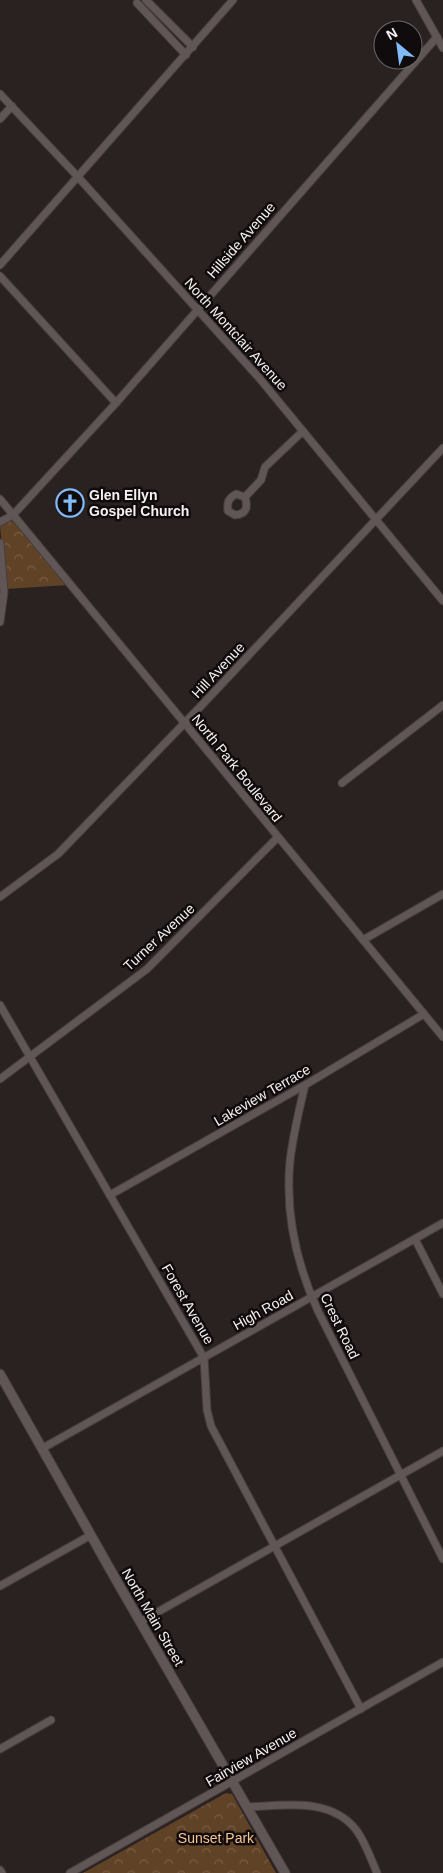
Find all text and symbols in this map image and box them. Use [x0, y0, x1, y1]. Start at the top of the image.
north arrow [373, 20, 423, 70]
text: N [383, 24, 400, 43]
street label: Hillside Avenue [204, 199, 278, 281]
street label: North Montclair Avenue [181, 275, 291, 393]
place label: Glen Ellyn Gospel Church [89, 487, 189, 519]
church icon: Glen Ellyn Gospel Church [55, 488, 85, 518]
street label: Hill Avenue [188, 639, 248, 701]
street label: North Park Boulevard [189, 711, 285, 825]
street label: Turner Avenue [120, 900, 198, 974]
street label: Lakeview Terrace [211, 1061, 313, 1129]
street label: Forest Avenue [159, 1261, 218, 1347]
street label: High Road [230, 1287, 296, 1333]
street label: Crest Road [317, 1291, 363, 1361]
street label: North Main Street [119, 1565, 187, 1669]
street label: Fairview Avenue [203, 1724, 300, 1790]
park label: Sunset Park [178, 1830, 255, 1846]

